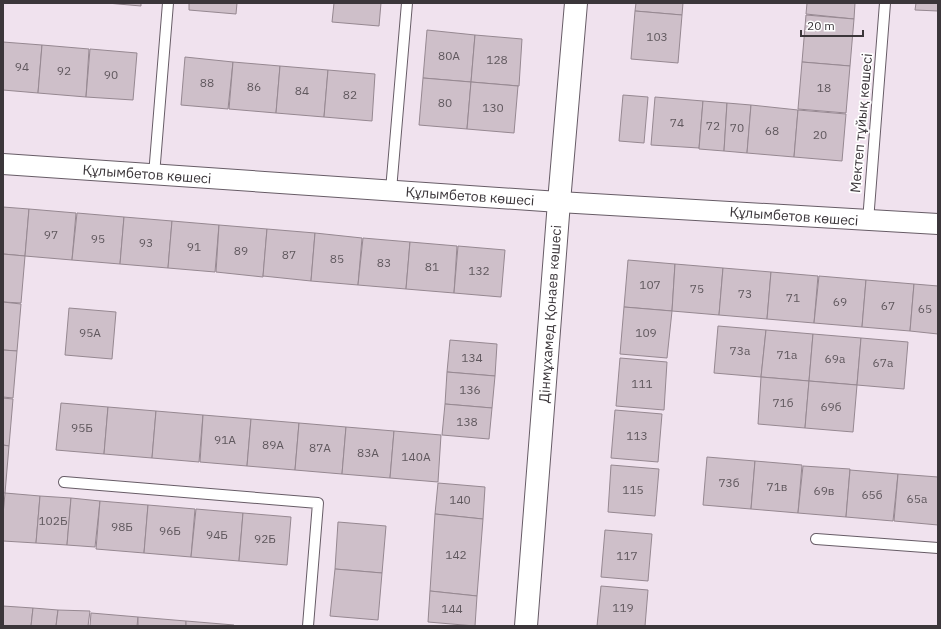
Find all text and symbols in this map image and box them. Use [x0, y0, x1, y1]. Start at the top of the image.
scale bar [801, 12, 863, 38]
text: 20 m [807, 18, 835, 33]
house number: 103 [646, 29, 668, 44]
house number: 80А [438, 48, 460, 63]
house number: 128 [486, 52, 508, 67]
street label: Мектеп тұйық көшесі [846, 52, 876, 194]
house number: 94 [15, 59, 29, 74]
house number: 92 [57, 63, 71, 78]
house number: 90 [104, 67, 118, 82]
house number: 88 [200, 75, 214, 90]
house number: 86 [247, 79, 261, 94]
house number: 18 [817, 80, 831, 95]
house number: 84 [295, 83, 309, 98]
house number: 82 [343, 87, 357, 102]
house number: 80 [438, 95, 452, 110]
house number: 130 [482, 100, 504, 115]
house number: 74 [670, 115, 684, 130]
house number: 72 [706, 118, 720, 133]
house number: 70 [730, 120, 744, 135]
house number: 68 [765, 123, 779, 138]
house number: 20 [813, 127, 827, 142]
street label: Құлымбетов көшесі [82, 161, 212, 187]
street label: Құлымбетов көшесі [405, 183, 535, 209]
street label: Құлымбетов көшесі [729, 203, 859, 229]
street label: Дінмұхамед Қонаев көшесі [535, 224, 565, 404]
house number: 97 [44, 227, 58, 242]
house number: 95 [91, 231, 105, 246]
house number: 93 [139, 235, 153, 250]
house number: 91 [187, 239, 201, 254]
house number: 89 [234, 243, 248, 258]
house number: 87 [282, 247, 296, 262]
house number: 85 [330, 251, 344, 266]
house number: 83 [377, 255, 391, 270]
house number: 81 [425, 259, 439, 274]
house number: 132 [468, 263, 490, 278]
house number: 107 [639, 277, 661, 292]
house number: 75 [690, 281, 704, 296]
house number: 73 [738, 286, 752, 301]
house number: 71 [786, 290, 800, 305]
house number: 69 [833, 294, 847, 309]
house number: 67 [881, 298, 895, 313]
house number: 65 [918, 301, 932, 316]
house number: 95А [79, 325, 101, 340]
house number: 109 [635, 325, 657, 340]
house number: 73а [730, 343, 751, 358]
house number: 71а [777, 347, 798, 362]
house number: 134 [461, 350, 483, 365]
house number: 69а [825, 351, 846, 366]
house number: 67а [873, 355, 894, 370]
house number: 111 [631, 376, 653, 391]
house number: 136 [459, 382, 481, 397]
house number: 71б [772, 395, 794, 410]
house number: 69б [820, 399, 842, 414]
house number: 138 [456, 414, 478, 429]
house number: 95Б [71, 420, 93, 435]
house number: 113 [626, 428, 648, 443]
house number: 91А [214, 432, 236, 447]
house number: 89А [262, 437, 284, 452]
house number: 87А [309, 440, 331, 455]
house number: 83А [357, 445, 379, 460]
house number: 140А [401, 449, 431, 464]
house number: 73б [718, 475, 740, 490]
house number: 71в [766, 479, 788, 494]
house number: 115 [622, 482, 644, 497]
house number: 69в [813, 483, 835, 498]
house number: 65б [861, 487, 883, 502]
house number: 65а [907, 491, 928, 506]
house number: 140 [449, 492, 471, 507]
house number: 102Б [38, 513, 68, 528]
house number: 98Б [111, 519, 133, 534]
house number: 96Б [159, 523, 181, 538]
house number: 94Б [206, 527, 228, 542]
house number: 92Б [254, 531, 276, 546]
house number: 142 [445, 547, 467, 562]
house number: 117 [616, 548, 638, 563]
house number: 119 [612, 600, 634, 615]
house number: 144 [441, 601, 463, 616]

